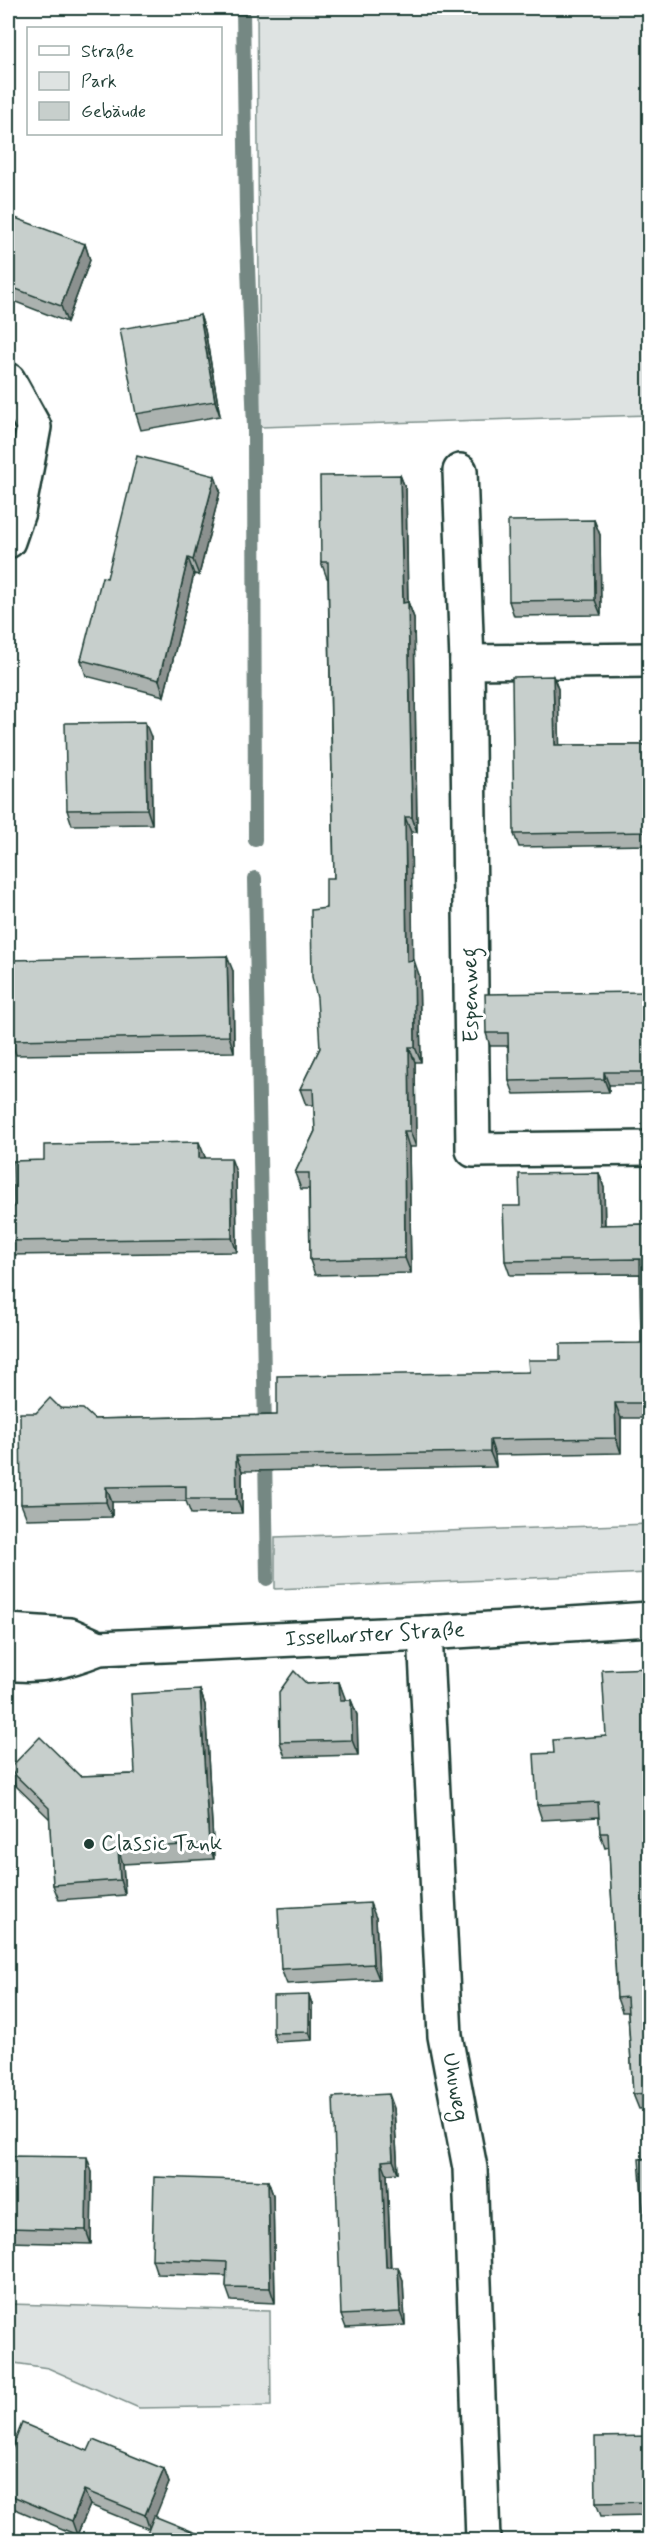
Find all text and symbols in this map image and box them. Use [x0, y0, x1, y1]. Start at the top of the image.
legend [27, 27, 222, 135]
text: Straße [81, 40, 134, 64]
text: Park [81, 70, 117, 94]
text: Gebäude [81, 100, 146, 124]
street label: Espenweg [456, 947, 489, 1043]
street label: Isselhorster Straße [284, 1616, 466, 1654]
place label: Classic Tank [101, 1830, 222, 1858]
marker: Classic Tank [82, 1837, 96, 1851]
street label: Uhuweg [432, 2051, 475, 2124]

